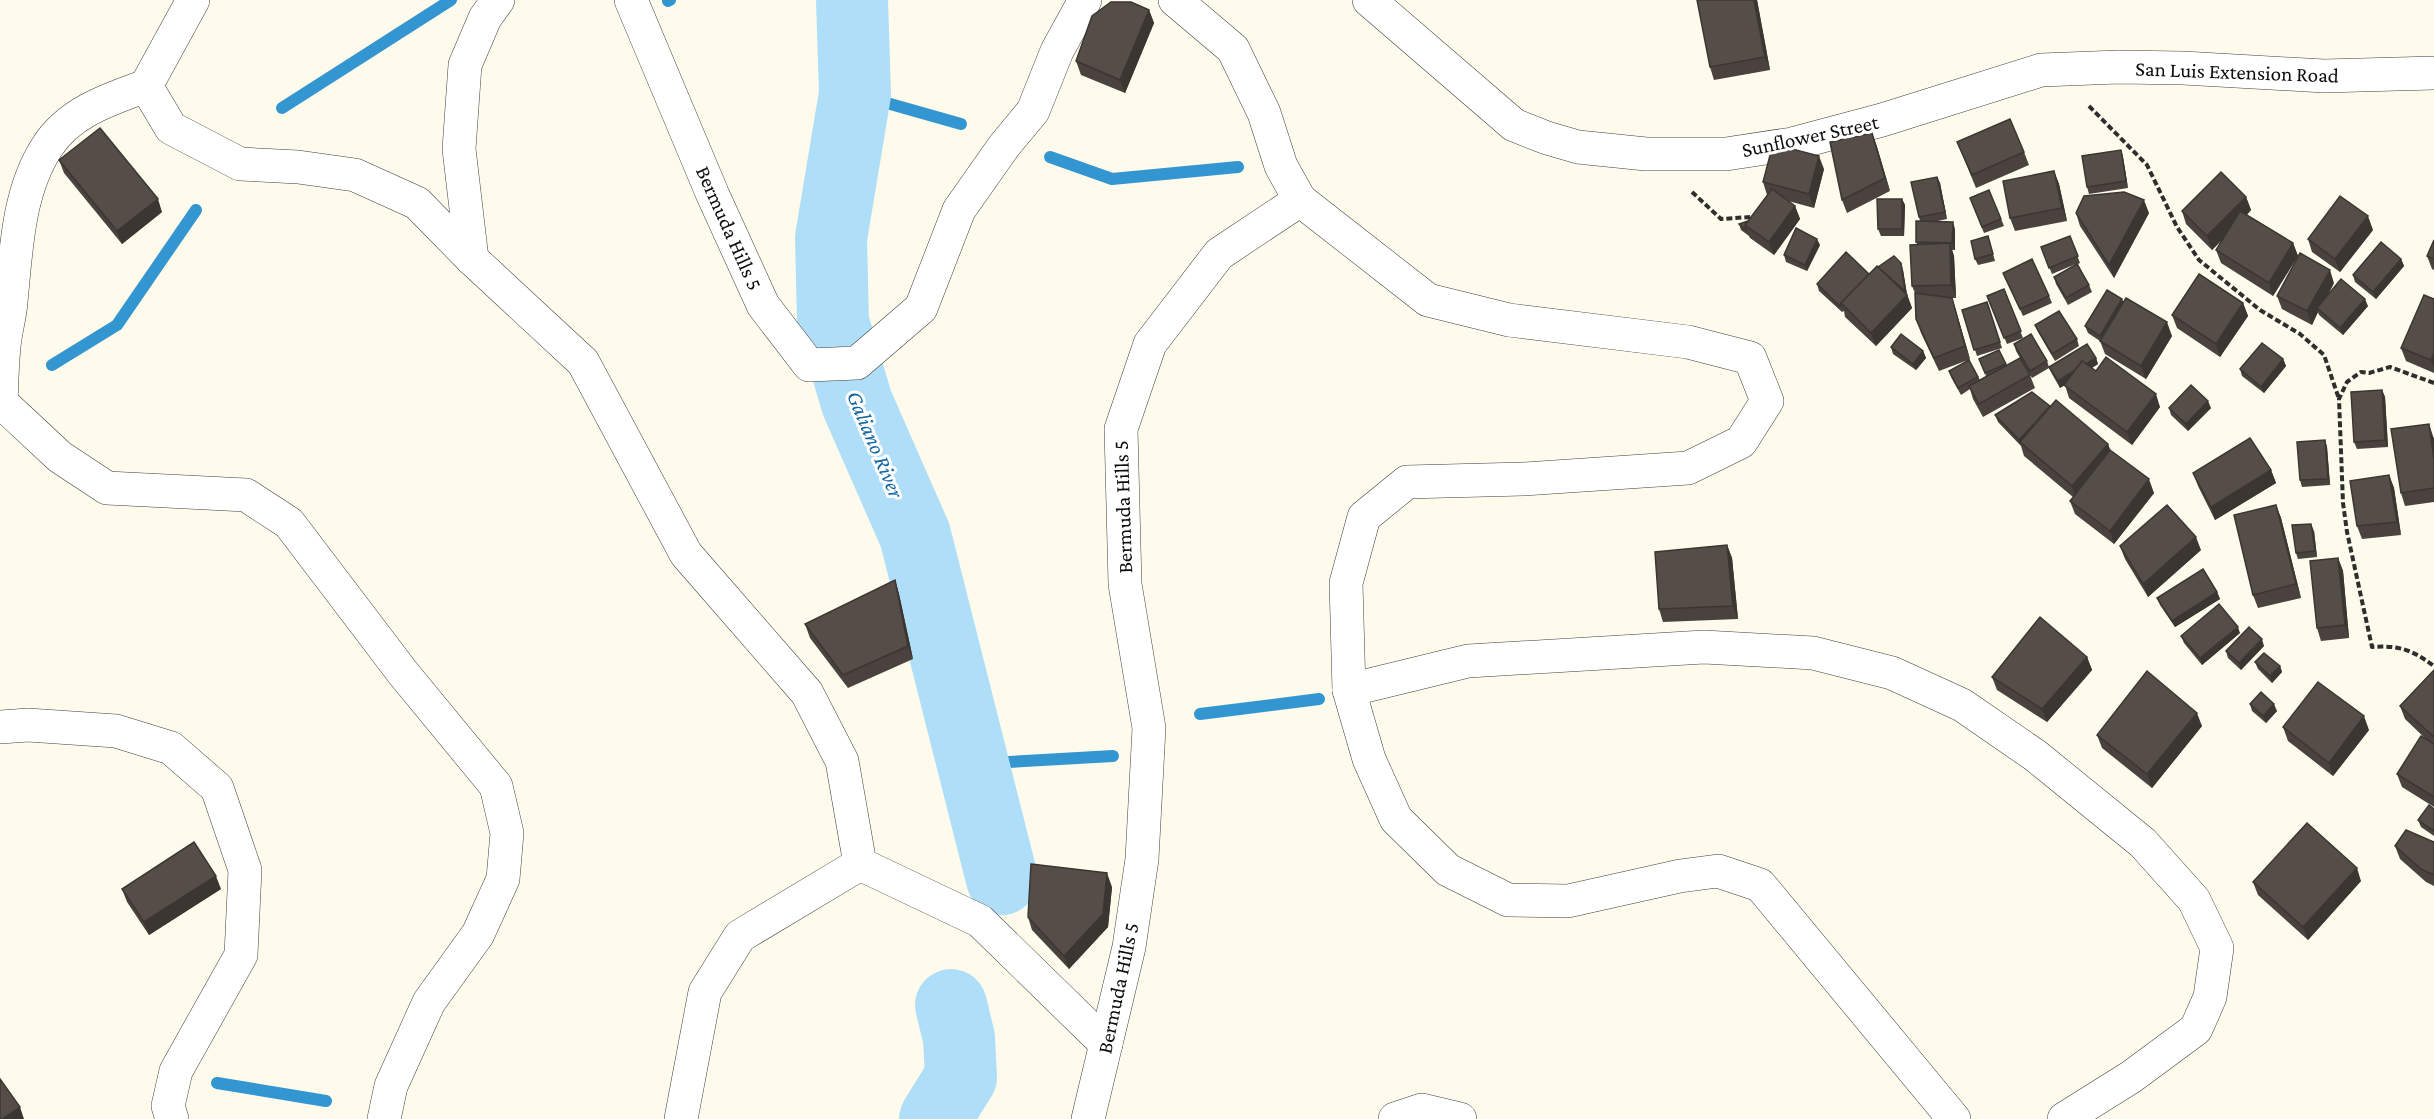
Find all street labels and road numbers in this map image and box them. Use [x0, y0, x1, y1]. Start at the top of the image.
street label: San Luis Extension Road [2135, 56, 2339, 88]
street label: Sunflower Street [1739, 110, 1882, 162]
street label: Bermuda Hills 5 [691, 162, 767, 294]
street label: Bermuda Hills 5 [1109, 440, 1137, 574]
street label: Bermuda Hills 5 [1092, 920, 1144, 1056]

